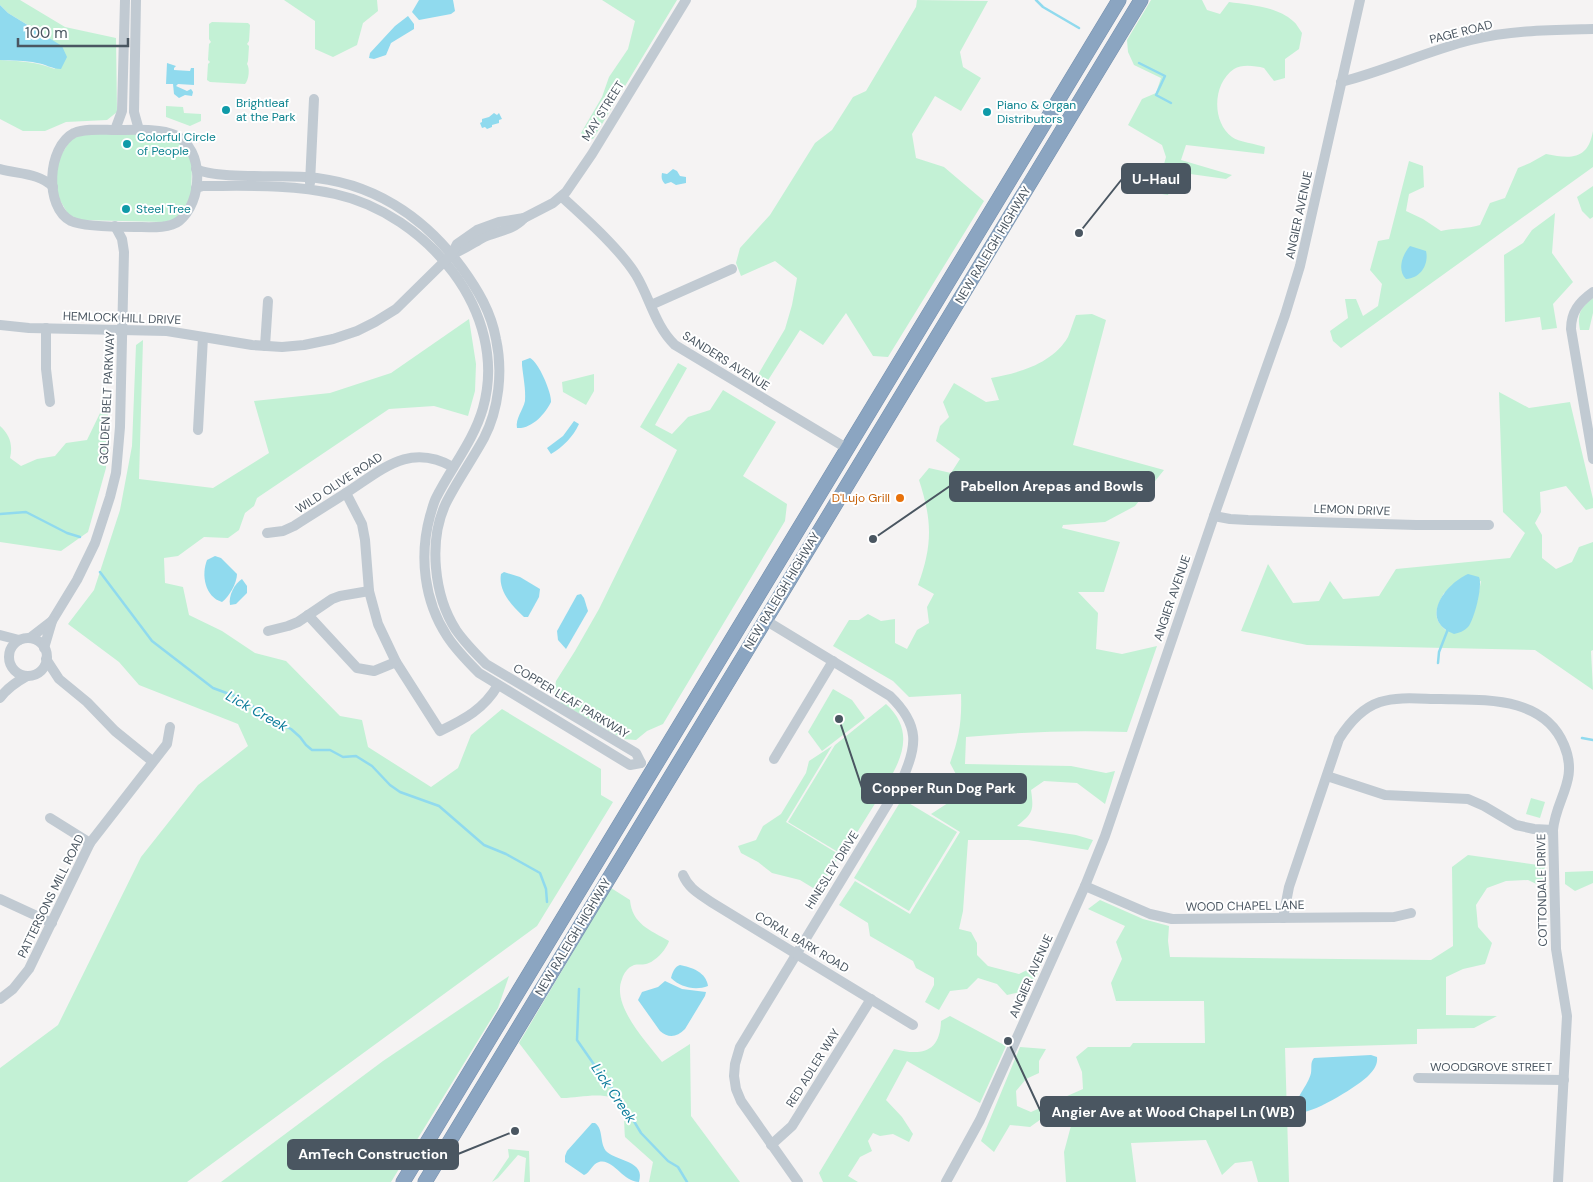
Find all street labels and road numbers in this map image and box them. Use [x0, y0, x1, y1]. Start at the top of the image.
street label: PAGE ROAD [1428, 16, 1494, 48]
street label: MAY STREET [578, 78, 628, 144]
street label: ANGIER AVENUE [1282, 169, 1316, 261]
street label: NEW RALEIGH HIGHWAY [952, 183, 1034, 307]
street label: HEMLOCK HILL DRIVE [62, 308, 182, 328]
street label: SANDERS AVENUE [679, 328, 773, 394]
street label: GOLDEN BELT PARKWAY [96, 331, 118, 465]
street label: WILD OLIVE ROAD [292, 449, 386, 517]
street label: LEMON DRIVE [1313, 501, 1391, 519]
street label: NEW RALEIGH HIGHWAY [741, 529, 823, 653]
street label: ANGIER AVENUE [1150, 553, 1194, 643]
street label: COPPER LEAF PARKWAY [510, 660, 632, 742]
street label: HINESLEY DRIVE [802, 828, 863, 912]
street label: PATTERSONS MILL ROAD [14, 831, 88, 961]
street label: COTTONDALE DRIVE [1533, 833, 1551, 947]
street label: NEW RALEIGH HIGHWAY [532, 875, 614, 999]
street label: WOOD CHAPEL LANE [1186, 897, 1305, 915]
street label: CORAL BARK ROAD [752, 908, 852, 976]
street label: ANGIER AVENUE [1005, 932, 1057, 1020]
street label: RED ADLER WAY [782, 1026, 844, 1110]
street label: WOODGROVE STREET [1430, 1059, 1552, 1075]

